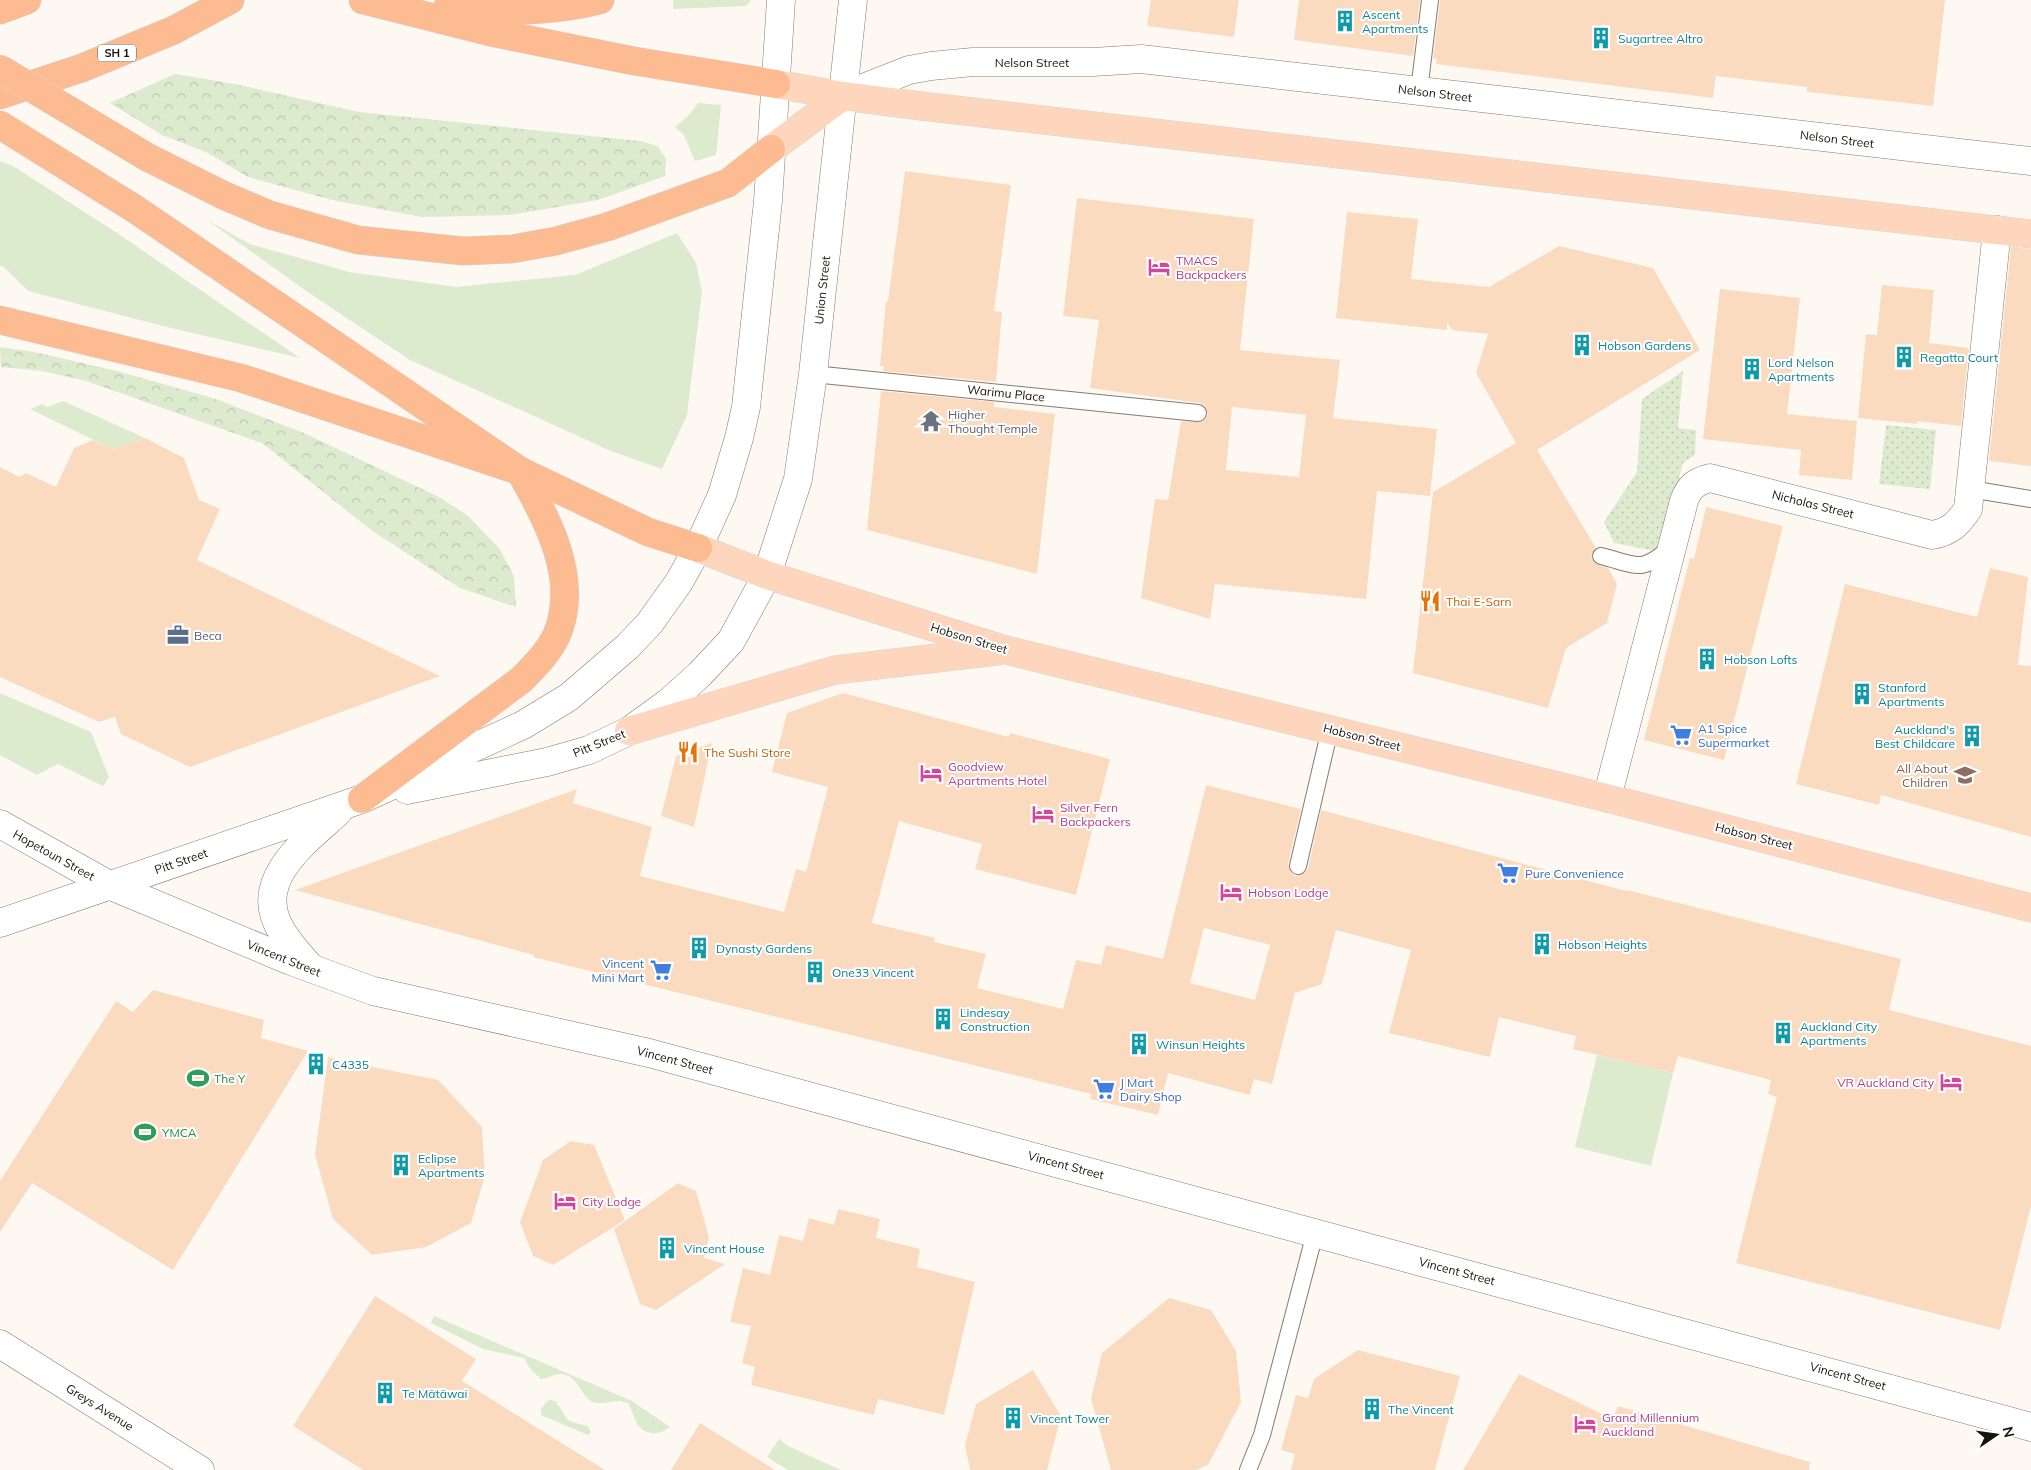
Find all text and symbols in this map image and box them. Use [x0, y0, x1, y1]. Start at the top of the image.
place label: Ascent Apartments [1362, 7, 1428, 36]
building icon: Ascent Apartments [1332, 8, 1358, 34]
building icon: Sugartree Altro [1588, 25, 1614, 51]
place label: Sugartree Altro [1618, 31, 1703, 46]
road number: SH 1 [98, 44, 136, 62]
street label: Nelson Street [995, 55, 1069, 70]
street label: Nelson Street [1397, 81, 1473, 105]
street label: Nelson Street [1799, 127, 1875, 151]
place label: TMACS Backpackers [1176, 253, 1247, 282]
hotel icon: TMACS Backpackers [1146, 254, 1172, 280]
street label: Union Street [811, 255, 833, 325]
building icon: Hobson Gardens [1569, 332, 1595, 358]
place label: Hobson Gardens [1598, 338, 1691, 353]
building icon: Regatta Court [1891, 344, 1917, 370]
place label: Regatta Court [1920, 350, 1998, 365]
place label: Lord Nelson Apartments [1768, 355, 1834, 384]
building icon: Lord Nelson Apartments [1739, 356, 1765, 382]
street label: Warimu Place [966, 381, 1046, 405]
place label: Higher Thought Temple [948, 407, 1038, 436]
temple icon: Higher Thought Temple [918, 408, 944, 434]
street label: Nicholas Street [1770, 487, 1856, 521]
restaurant icon: Thai E-Sarn [1417, 588, 1443, 614]
place label: Thai E-Sarn [1446, 594, 1511, 609]
street label: Hobson Street [929, 619, 1009, 657]
office icon: Beca [165, 622, 191, 648]
place label: Beca [194, 628, 222, 643]
building icon: Hobson Lofts [1694, 646, 1720, 672]
place label: Hobson Lofts [1724, 652, 1797, 667]
place label: Stanford Apartments [1878, 680, 1944, 709]
building icon: Stanford Apartments [1849, 681, 1875, 707]
street label: Hobson Street [1322, 720, 1402, 754]
place label: A1 Spice Supermarket [1698, 721, 1769, 750]
supermarket icon: A1 Spice Supermarket [1668, 722, 1694, 748]
place label: Auckland's Best Childcare [1875, 722, 1955, 751]
building icon: Auckland's Best Childcare [1959, 723, 1985, 749]
street label: Pitt Street [571, 726, 627, 760]
restaurant icon: The Sushi Store [675, 739, 701, 765]
place label: The Sushi Store [704, 745, 791, 760]
place label: Goodview Apartments Hotel [948, 759, 1047, 788]
hotel icon: Goodview Apartments Hotel [918, 760, 944, 786]
place label: All About Children [1896, 761, 1948, 790]
school or university icon: All About Children [1952, 762, 1978, 788]
place label: Silver Fern Backpackers [1060, 800, 1131, 829]
hotel icon: Silver Fern Backpackers [1030, 801, 1056, 827]
street label: Hobson Street [1714, 819, 1794, 853]
street label: Hopetoun Street [11, 826, 97, 884]
street label: Pitt Street [152, 845, 210, 877]
supermarket icon: Pure Convenience [1495, 860, 1521, 886]
place label: Pure Convenience [1525, 866, 1624, 881]
hotel icon: Hobson Lodge [1218, 879, 1244, 905]
place label: Hobson Lodge [1248, 885, 1329, 900]
building icon: Hobson Heights [1529, 931, 1555, 957]
building icon: Dynasty Gardens [686, 935, 712, 961]
street label: Vincent Street [245, 936, 323, 980]
place label: Hobson Heights [1558, 937, 1647, 952]
place label: Dynasty Gardens [716, 941, 812, 956]
place label: Vincent Mini Mart [591, 956, 644, 985]
supermarket icon: Vincent Mini Mart [648, 957, 674, 983]
building icon: One33 Vincent [802, 959, 828, 985]
place label: One33 Vincent [832, 965, 914, 980]
place label: Lindesay Construction [960, 1005, 1030, 1034]
building icon: Lindesay Construction [930, 1006, 956, 1032]
place label: Auckland City Apartments [1800, 1019, 1878, 1048]
building icon: Auckland City Apartments [1770, 1020, 1796, 1046]
building icon: Winsun Heights [1126, 1031, 1152, 1057]
place label: Winsun Heights [1156, 1037, 1245, 1052]
street label: Vincent Street [635, 1043, 715, 1077]
building icon: C4335 [303, 1051, 329, 1077]
place label: C4335 [332, 1057, 369, 1072]
sports icon: The Y [185, 1065, 211, 1091]
hotel icon: VR Auckland City [1938, 1069, 1964, 1095]
place label: The Y [214, 1071, 246, 1086]
place label: J Mart Dairy Shop [1120, 1075, 1182, 1104]
place label: VR Auckland City [1837, 1075, 1935, 1090]
supermarket icon: J Mart Dairy Shop [1091, 1076, 1117, 1102]
sports icon: YMCA [132, 1119, 158, 1145]
place label: YMCA [161, 1125, 197, 1140]
street label: Vincent Street [1026, 1148, 1106, 1182]
place label: Eclipse Apartments [418, 1151, 484, 1180]
building icon: Eclipse Apartments [388, 1152, 414, 1178]
hotel icon: City Lodge [552, 1188, 578, 1214]
place label: City Lodge [582, 1194, 641, 1209]
building icon: Vincent House [654, 1235, 680, 1261]
place label: Vincent House [684, 1241, 764, 1256]
street label: Vincent Street [1417, 1254, 1497, 1288]
street label: Vincent Street [1808, 1359, 1888, 1393]
street label: Greys Avenue [64, 1380, 136, 1434]
building icon: Te Mātāwai [372, 1380, 398, 1406]
place label: Te Mātāwai [402, 1386, 467, 1401]
building icon: The Vincent [1359, 1396, 1385, 1422]
place label: The Vincent [1388, 1402, 1454, 1417]
building icon: Vincent Tower [1000, 1405, 1026, 1431]
place label: Grand Millennium Auckland [1602, 1410, 1699, 1439]
north arrow [1971, 1410, 2021, 1460]
place label: Vincent Tower [1030, 1411, 1110, 1426]
hotel icon: Grand Millennium Auckland [1572, 1411, 1598, 1437]
text: N [1999, 1425, 2019, 1439]

